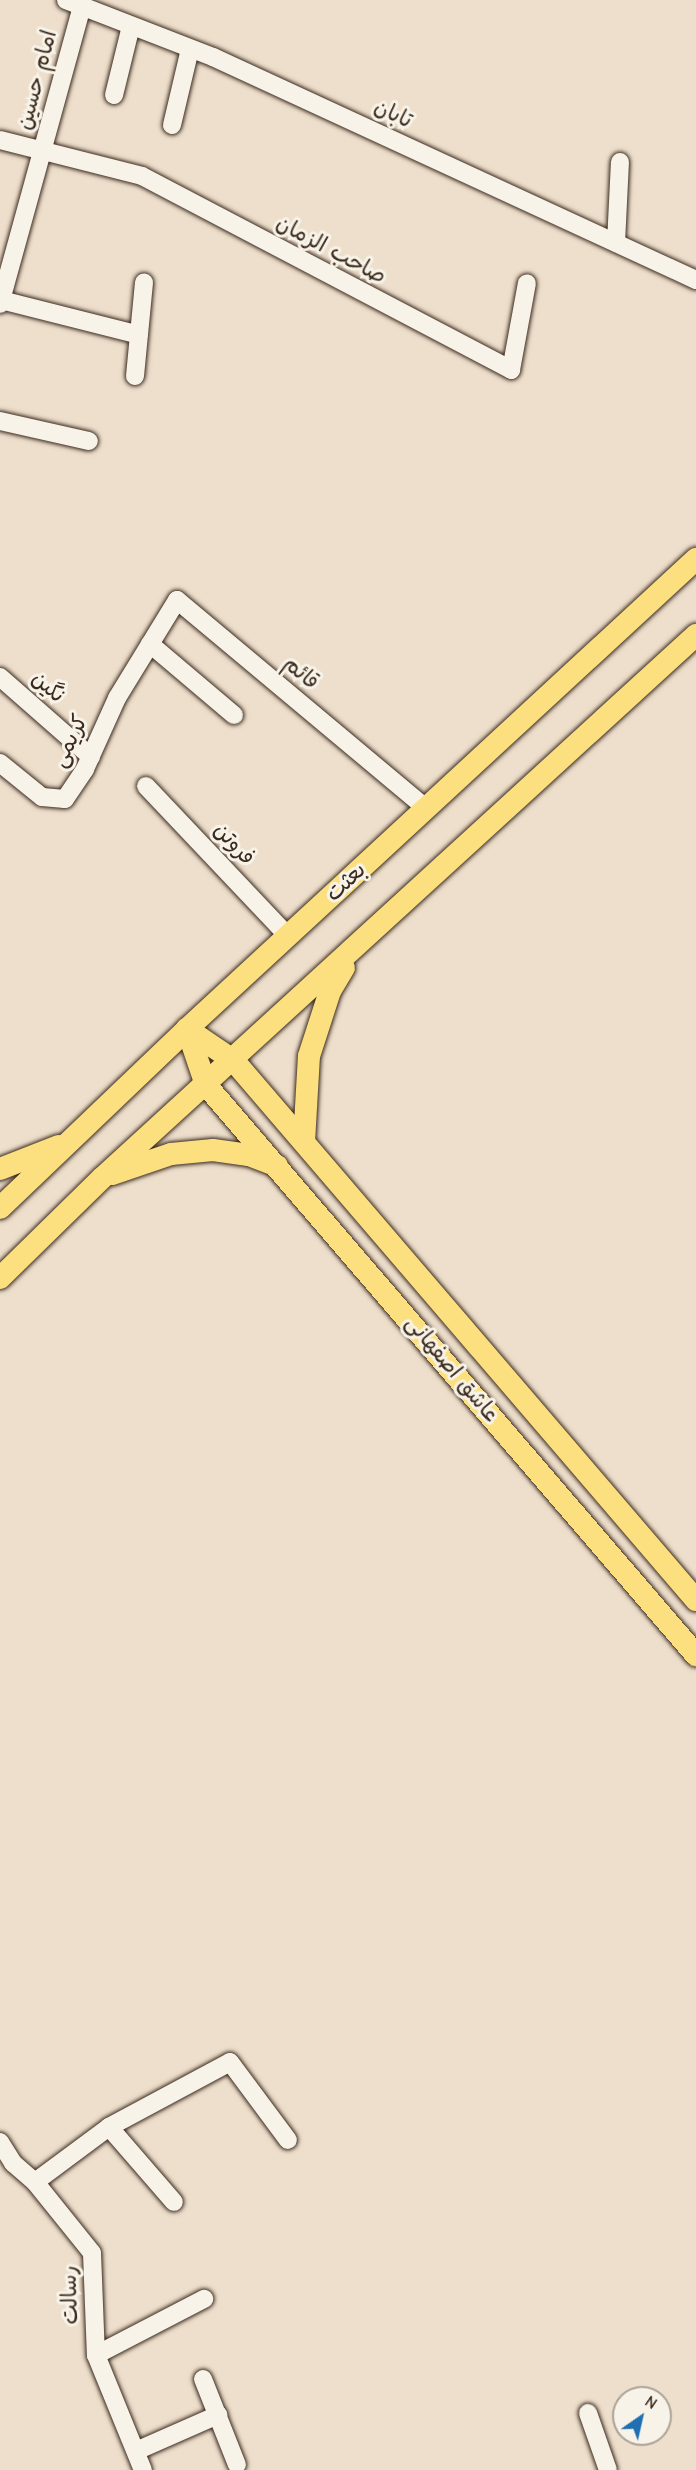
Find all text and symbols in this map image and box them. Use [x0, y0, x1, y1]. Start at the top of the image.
street label: امام حسین [11, 27, 63, 133]
street label: تابان [370, 94, 416, 134]
street label: صاحب الزمان [271, 210, 391, 290]
street label: قائم [278, 651, 324, 695]
street label: نگین [26, 665, 70, 709]
street label: کریمی [46, 710, 94, 772]
street label: فروتن [208, 817, 260, 871]
street label: بعثت [320, 857, 372, 907]
street label: عاشق اصفهانی [400, 1310, 504, 1428]
street label: رسالت [56, 2265, 84, 2325]
north arrow [612, 2386, 672, 2446]
text: N [642, 2392, 660, 2413]

